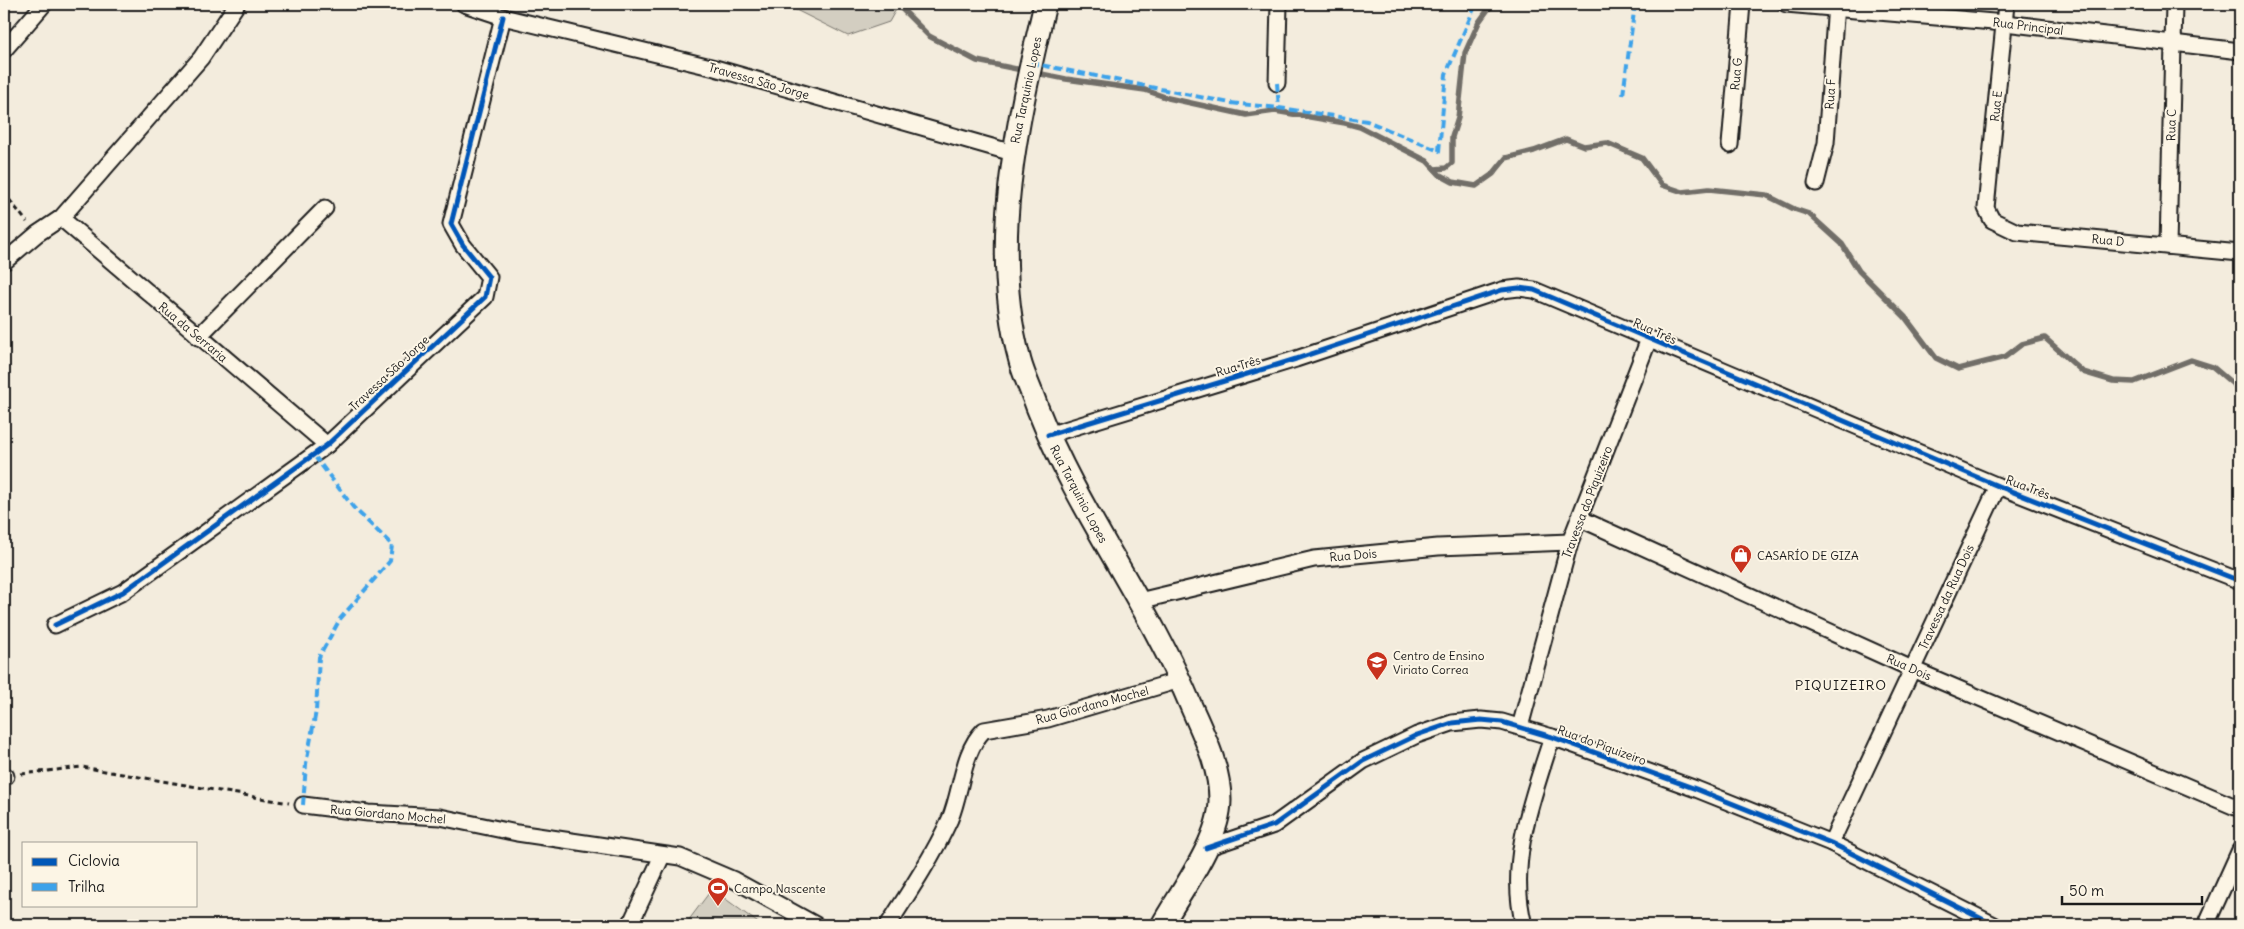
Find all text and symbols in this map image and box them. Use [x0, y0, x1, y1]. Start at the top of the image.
street label: Rua Principal [1992, 14, 2064, 38]
street label: Rua Tarquinio Lopes [1007, 35, 1045, 145]
street label: Rua G [1727, 57, 1745, 91]
street label: Travessa São Jorge [707, 59, 811, 103]
street label: Rua F [1821, 78, 1839, 110]
street label: Rua E [1987, 90, 2005, 122]
street label: Rua C [2163, 109, 2179, 141]
street label: Rua D [2091, 231, 2125, 249]
street label: Rua da Serraria [156, 299, 231, 365]
street label: Rua Três [1631, 315, 1679, 347]
street label: Travessa São Jorge [346, 332, 432, 414]
street label: Rua Três [1214, 352, 1262, 380]
street label: Rua Tarquinio Lopes [1047, 442, 1111, 546]
street label: Travessa do Piquizeiro [1559, 443, 1615, 560]
street label: Rua Três [2004, 472, 2052, 502]
street label: Travessa da Rua Dois [1915, 542, 1977, 652]
shop icon: CASARÍO DE GIZA [1729, 543, 1753, 574]
street label: Rua Dois [1329, 545, 1377, 565]
place label: CASARÍO DE GIZA [1757, 548, 1859, 563]
place label: Centro de Ensino Viriato Correa [1393, 648, 1485, 677]
school or university icon: Centro de Ensino Viriato Correa [1365, 650, 1389, 681]
street label: Rua Dois [1884, 650, 1934, 684]
district label: PIQUIZEIRO [1795, 676, 1887, 694]
street label: Rua Giordano Mochel [1034, 683, 1150, 727]
street label: Rua do Piquizeiro [1556, 722, 1649, 768]
street label: Rua Giordano Mochel [330, 801, 446, 827]
legend [22, 842, 198, 906]
text: Ciclovia [68, 851, 120, 870]
scale bar [2062, 874, 2202, 906]
sports icon: Campo Nascente [706, 876, 730, 907]
text: Trilha [68, 877, 105, 896]
place label: Campo Nascente [734, 881, 826, 896]
text: 50 m [2069, 881, 2104, 900]

